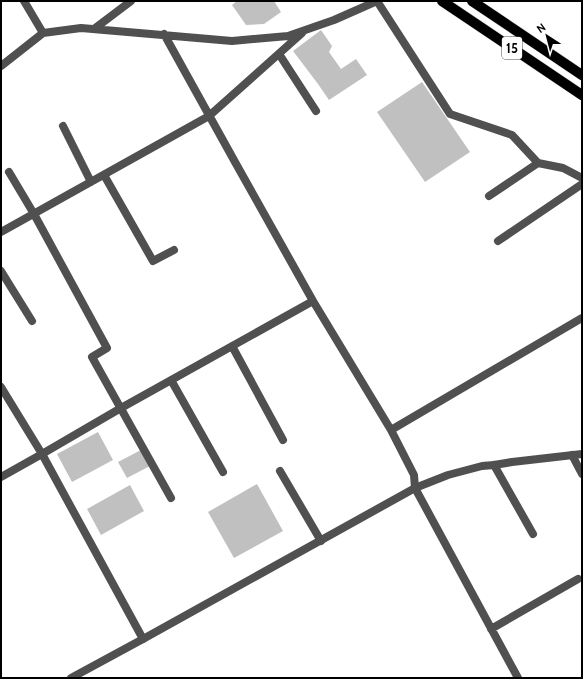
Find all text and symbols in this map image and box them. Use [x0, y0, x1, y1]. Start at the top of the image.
north arrow [527, 16, 567, 56]
text: N [534, 20, 548, 36]
road number: 15 [502, 37, 522, 59]

